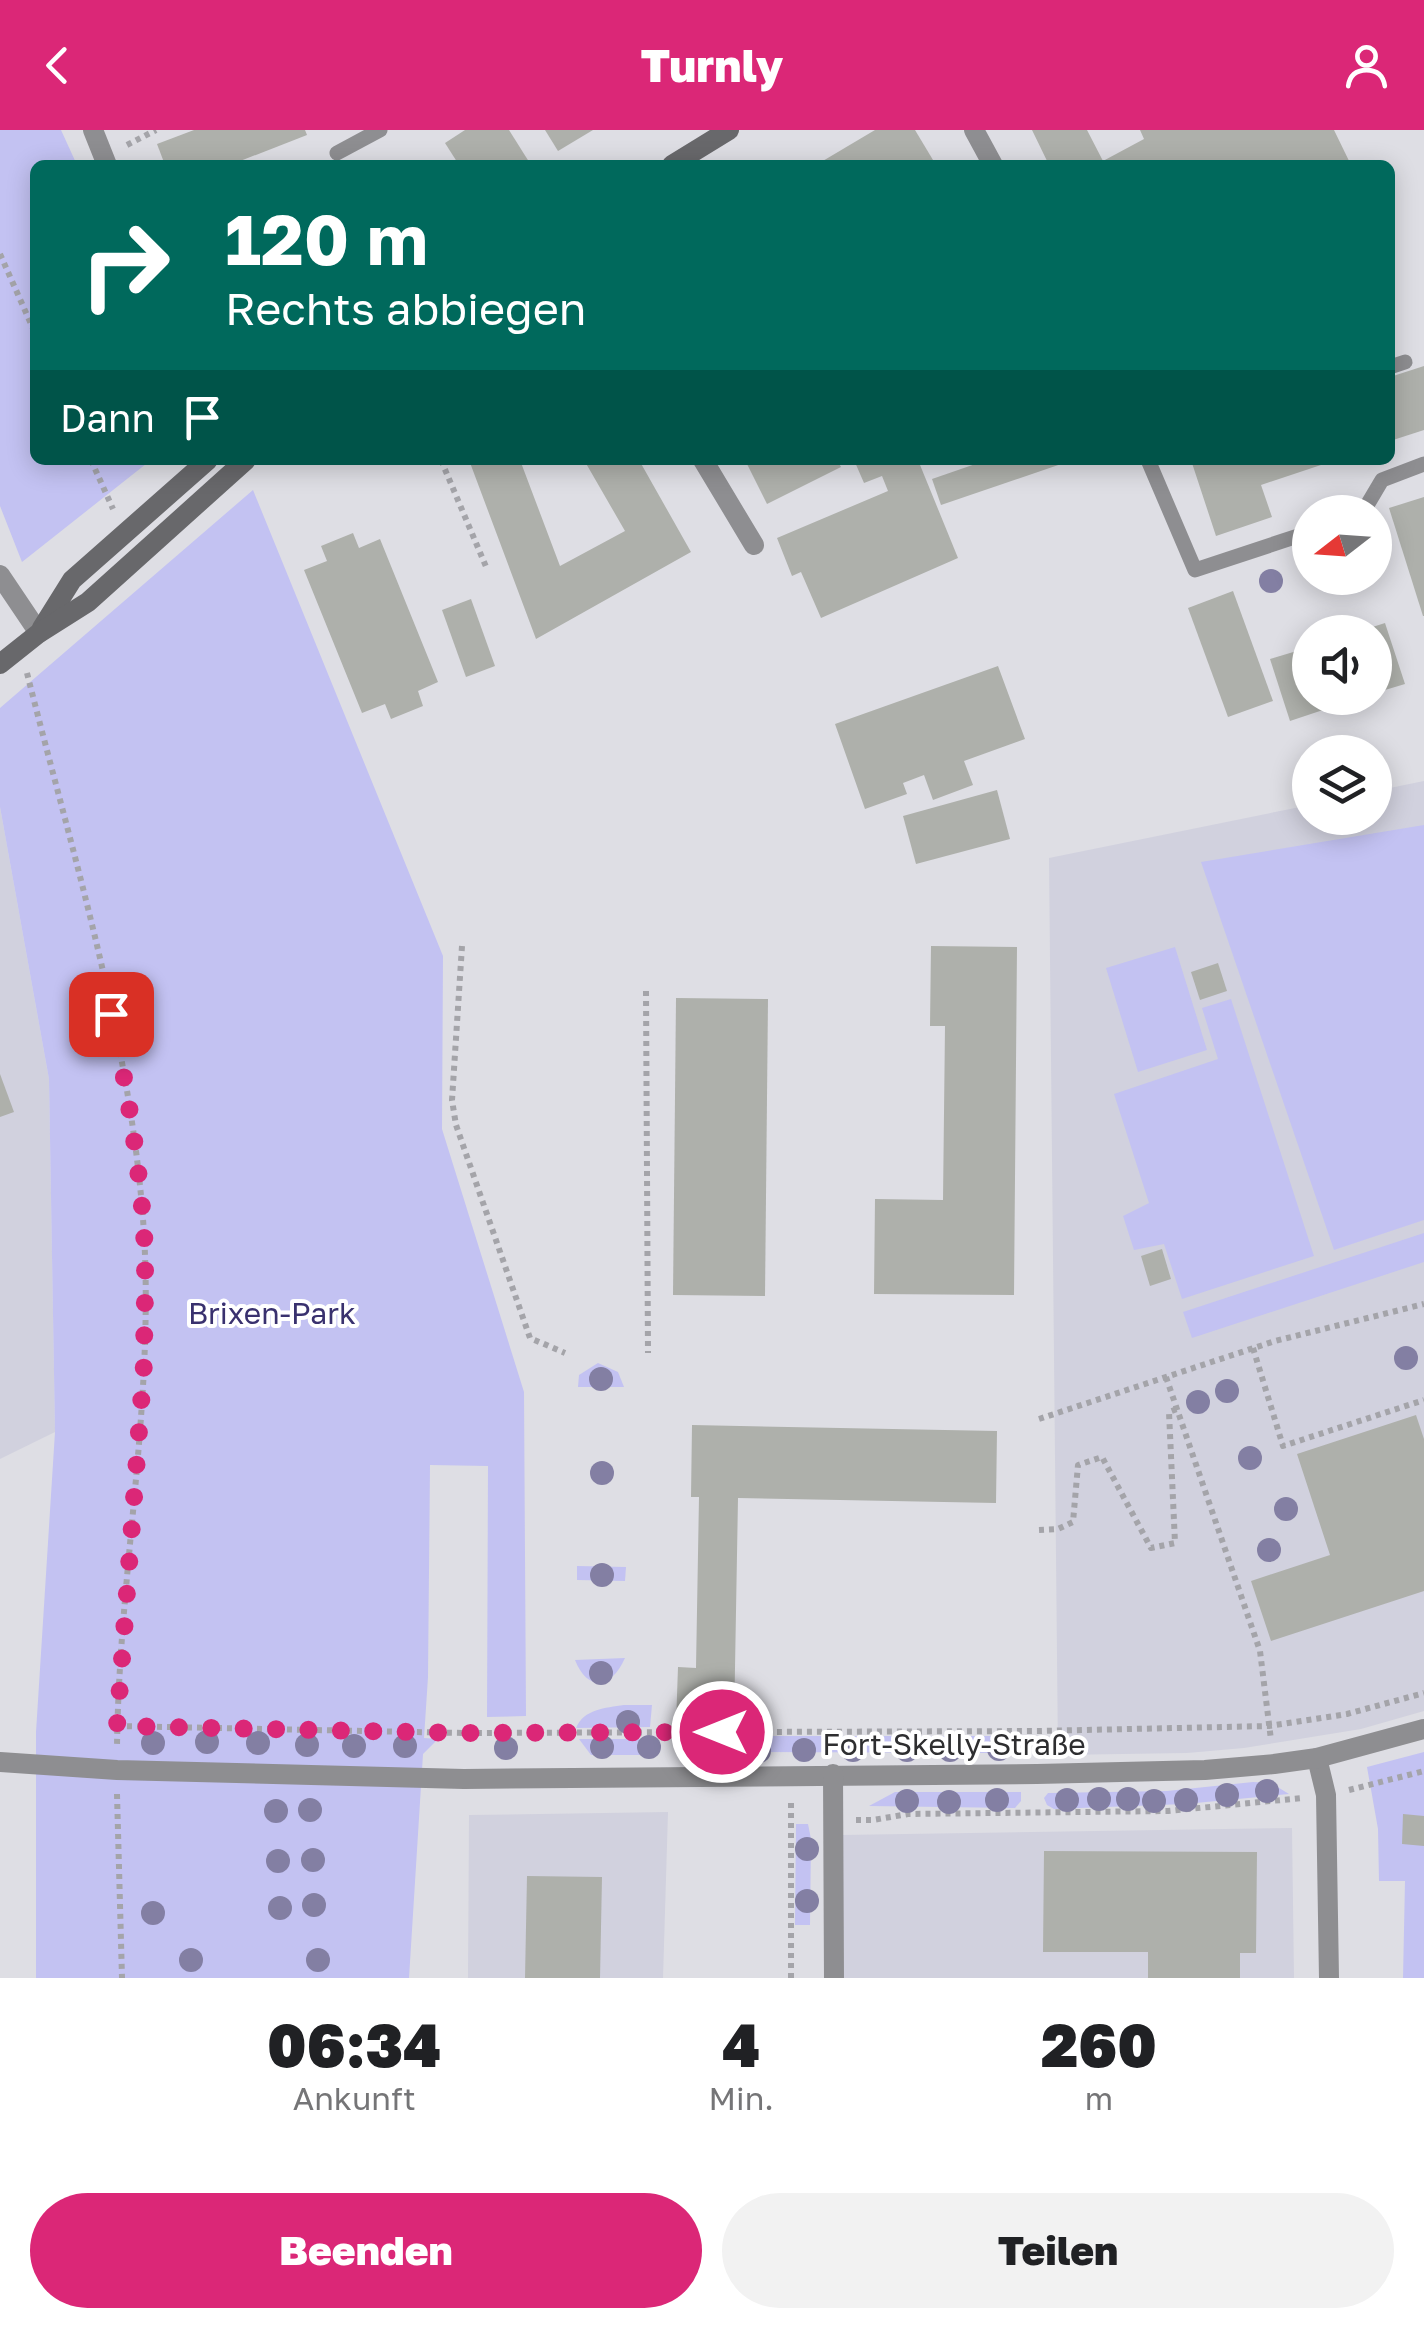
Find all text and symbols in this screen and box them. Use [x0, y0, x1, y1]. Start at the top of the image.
icon: back [30, 38, 85, 93]
text: Turnly [641, 38, 783, 92]
icon: person [1339, 38, 1394, 93]
text: 120 m [225, 196, 428, 280]
icon: right [60, 200, 190, 330]
text: Rechts abbiegen [225, 281, 587, 335]
icon: arrive [175, 390, 230, 445]
text: Dann [60, 395, 155, 440]
north arrow [1292, 495, 1392, 595]
map controls [1292, 495, 1392, 835]
button: sound [1292, 615, 1392, 715]
button: layers [1292, 735, 1392, 835]
pin [69, 972, 154, 1057]
icon: arrive [84, 987, 139, 1042]
park label: Brixen-Park [188, 1295, 356, 1331]
position arrow [670, 1680, 774, 1784]
street label: Fort-Skelly-Straße [822, 1726, 1086, 1762]
text: 06:34 [267, 2008, 441, 2080]
text: 4 [722, 2008, 760, 2080]
text: 260 [1041, 2008, 1157, 2080]
text: Ankunft [293, 2079, 416, 2117]
text: Min. [709, 2079, 774, 2117]
text: m [1085, 2079, 1113, 2117]
button: Beenden [30, 2193, 702, 2308]
button: Teilen [722, 2193, 1394, 2308]

